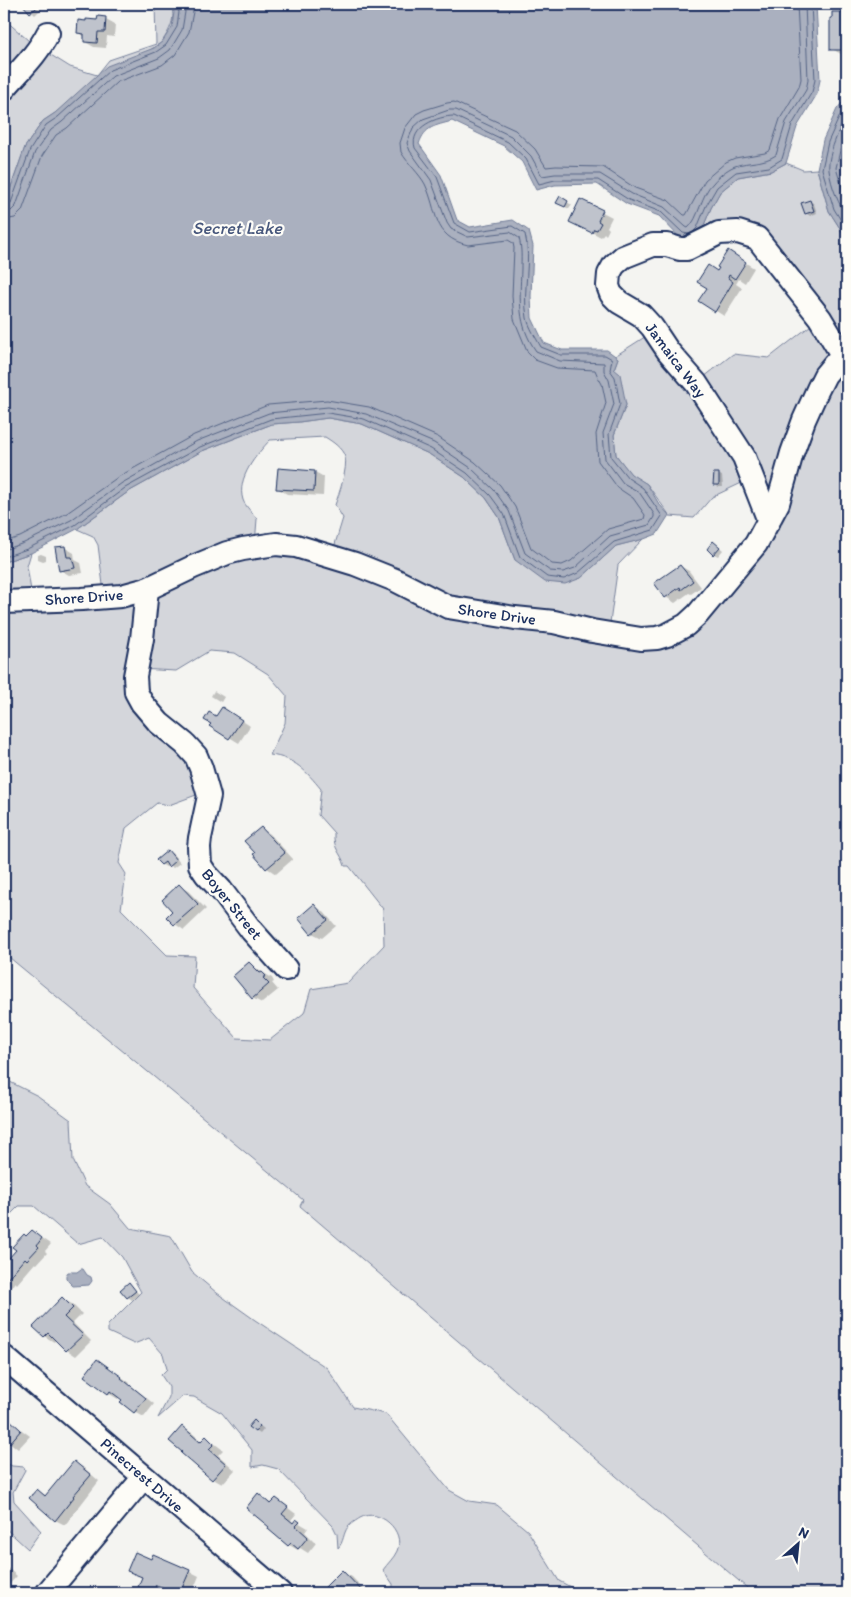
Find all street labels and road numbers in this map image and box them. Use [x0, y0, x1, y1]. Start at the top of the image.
street label: Jamaica Way [641, 319, 711, 402]
street label: Shore Drive [44, 585, 124, 609]
street label: Shore Drive [457, 599, 537, 629]
street label: Boyer Street [198, 865, 266, 943]
street label: Pinecrest Drive [97, 1434, 187, 1516]

